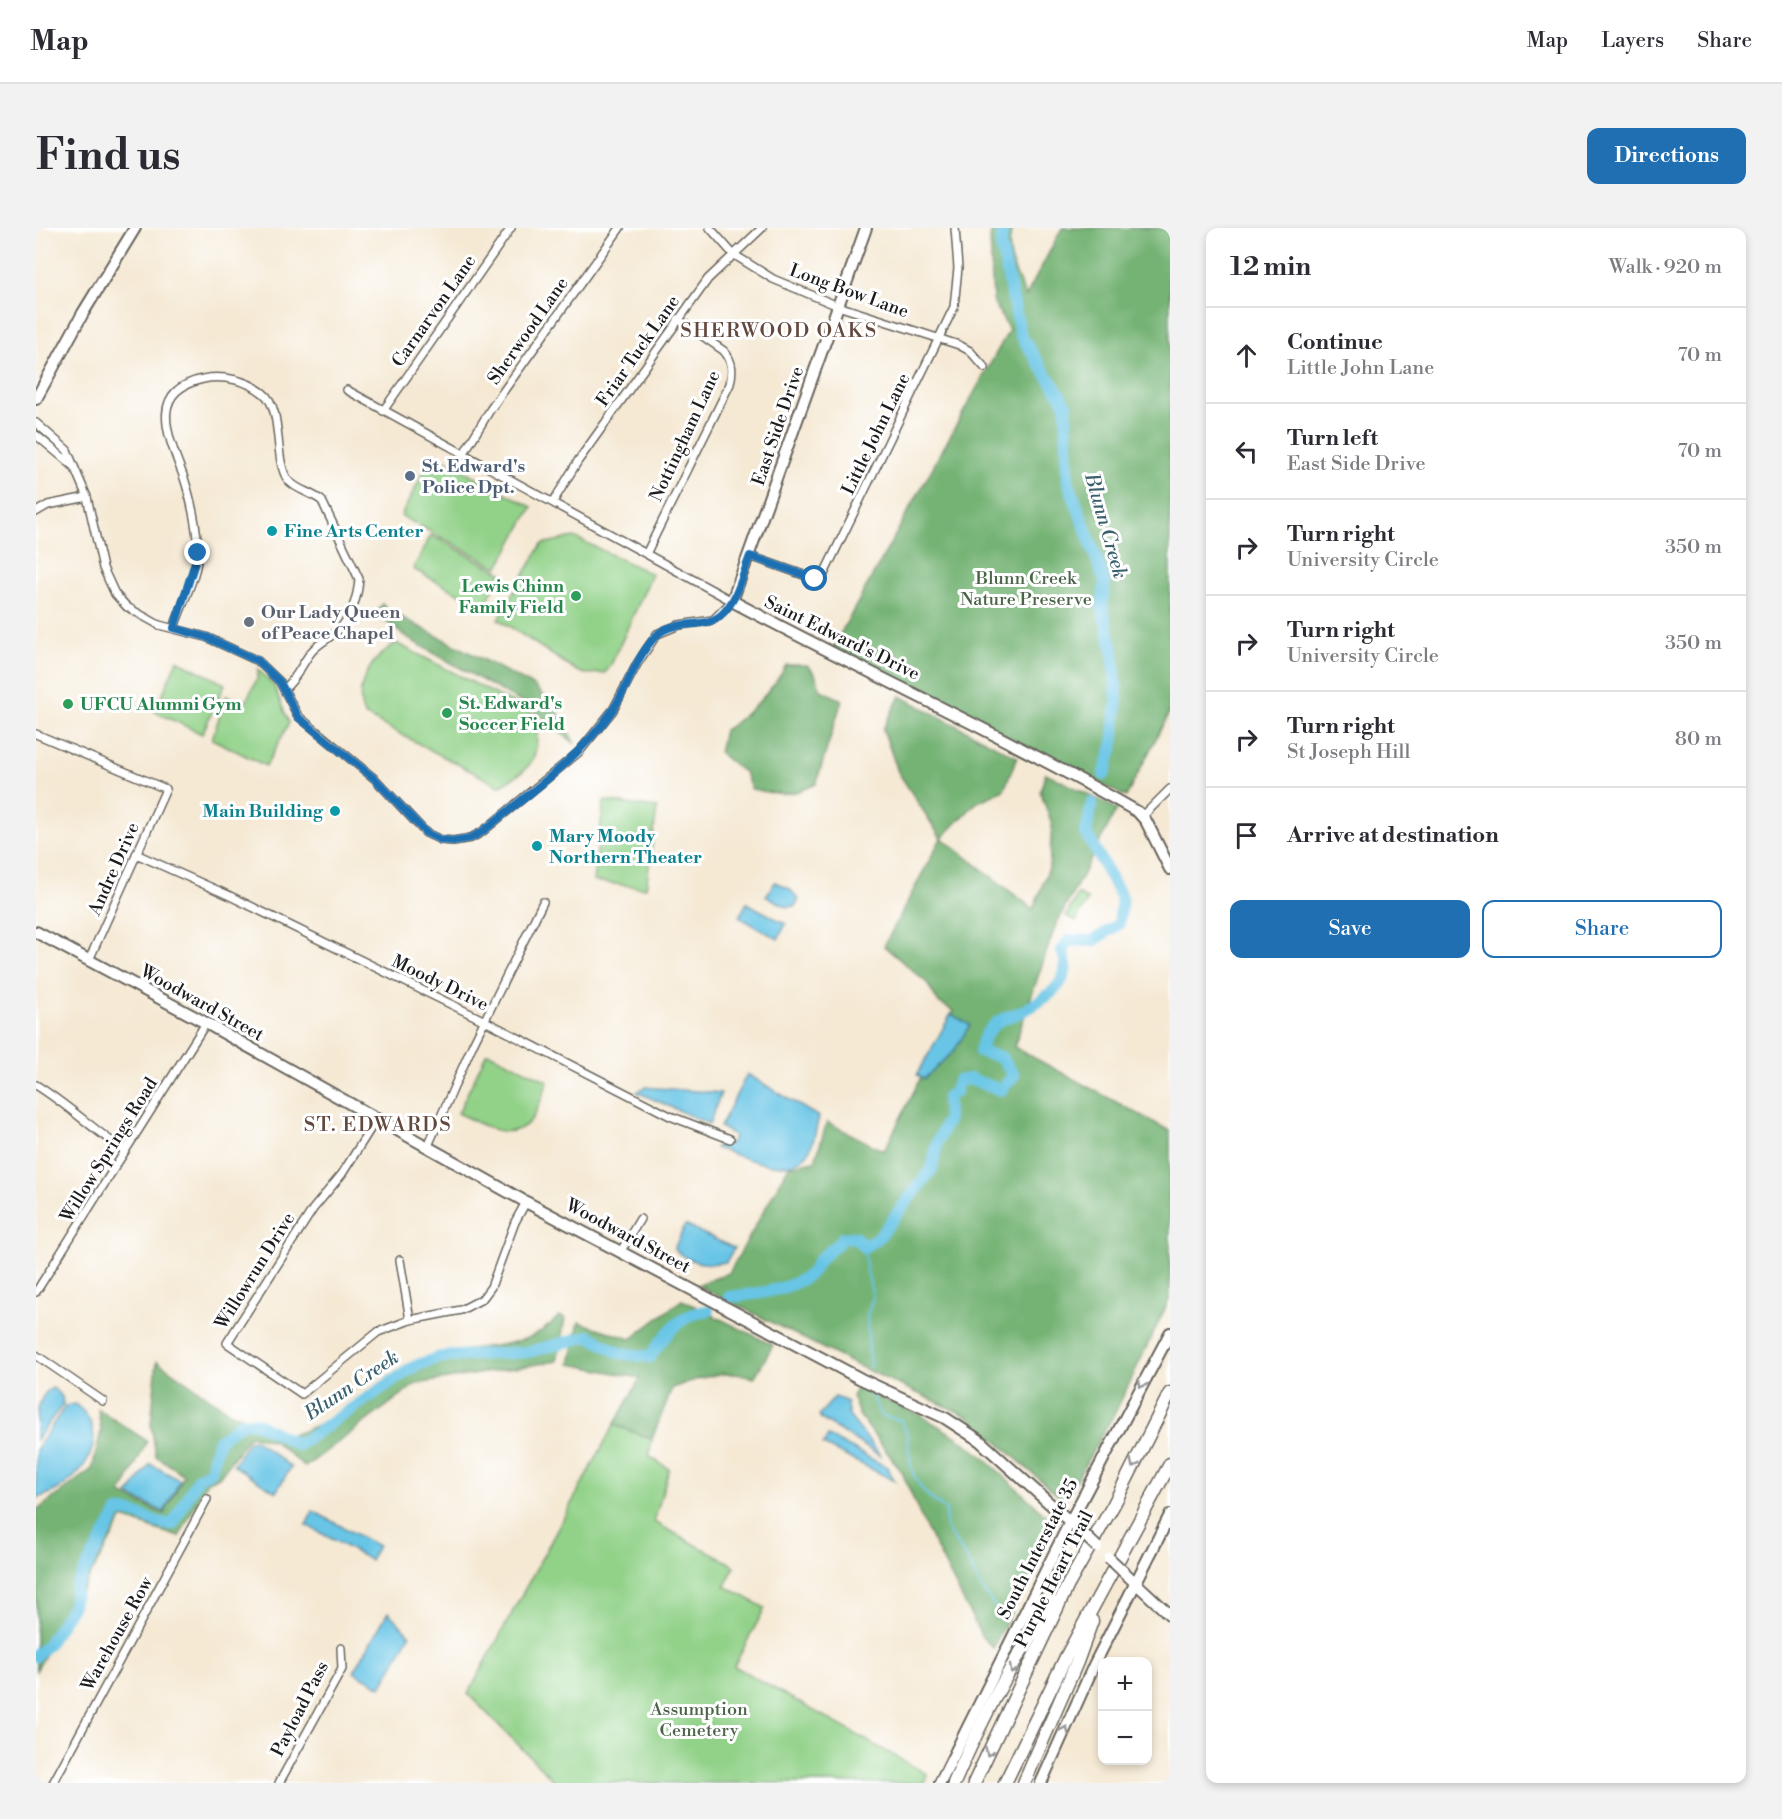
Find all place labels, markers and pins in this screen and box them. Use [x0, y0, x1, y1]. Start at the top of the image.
place label: St. Edward's Police Dpt. [422, 455, 526, 499]
marker: St. Edward's Police Dpt. [403, 469, 417, 483]
place label: Fine Arts Center [284, 520, 424, 543]
marker: Fine Arts Center [265, 524, 279, 538]
place label: Lewis Chinn Family Field [458, 575, 564, 619]
marker: Lewis Chinn Family Field [569, 589, 583, 603]
place label: Our Lady Queen of Peace Chapel [261, 601, 400, 645]
marker: Our Lady Queen of Peace Chapel [242, 615, 256, 629]
place label: St. Edward's Soccer Field [459, 692, 565, 736]
place label: UFCU Alumni Gym [80, 693, 242, 716]
marker: UFCU Alumni Gym [61, 697, 75, 711]
marker: St. Edward's Soccer Field [440, 706, 454, 720]
place label: Main Building [202, 800, 324, 823]
marker: Main Building [328, 804, 342, 818]
place label: Mary Moody Northern Theater [549, 825, 702, 869]
marker: Mary Moody Northern Theater [530, 839, 544, 853]

